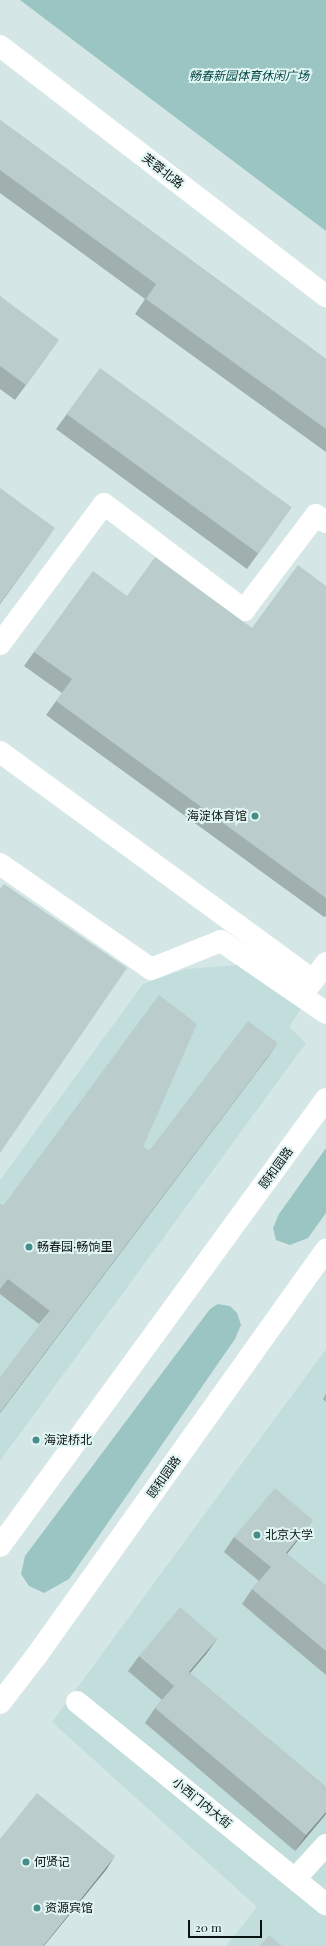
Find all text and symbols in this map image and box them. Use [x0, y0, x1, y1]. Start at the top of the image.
park label: 畅春新园体育休闲广场 [189, 69, 309, 83]
street label: 芙蓉北路 [140, 151, 186, 191]
place label: 海淀体育馆 [187, 809, 247, 823]
marker: 海淀体育馆 [250, 811, 260, 821]
street label: 颐和园路 [256, 1144, 296, 1192]
place label: 畅春园·畅饷里 [37, 1240, 112, 1254]
marker: 畅春园·畅饷里 [24, 1242, 34, 1252]
place label: 海淀桥北 [44, 1433, 92, 1447]
marker: 海淀桥北 [31, 1435, 41, 1445]
street label: 颐和园路 [144, 1453, 184, 1501]
place label: 北京大学 [265, 1528, 313, 1542]
marker: 北京大学 [252, 1530, 262, 1540]
street label: 小西门内大街 [169, 1775, 235, 1831]
place label: 何贤记 [34, 1855, 70, 1869]
marker: 何贤记 [21, 1857, 31, 1867]
place label: 资源宾馆 [45, 1901, 93, 1915]
marker: 资源宾馆 [32, 1903, 42, 1913]
scale bar [190, 1912, 264, 1938]
text: 20 m [195, 1919, 222, 1935]

